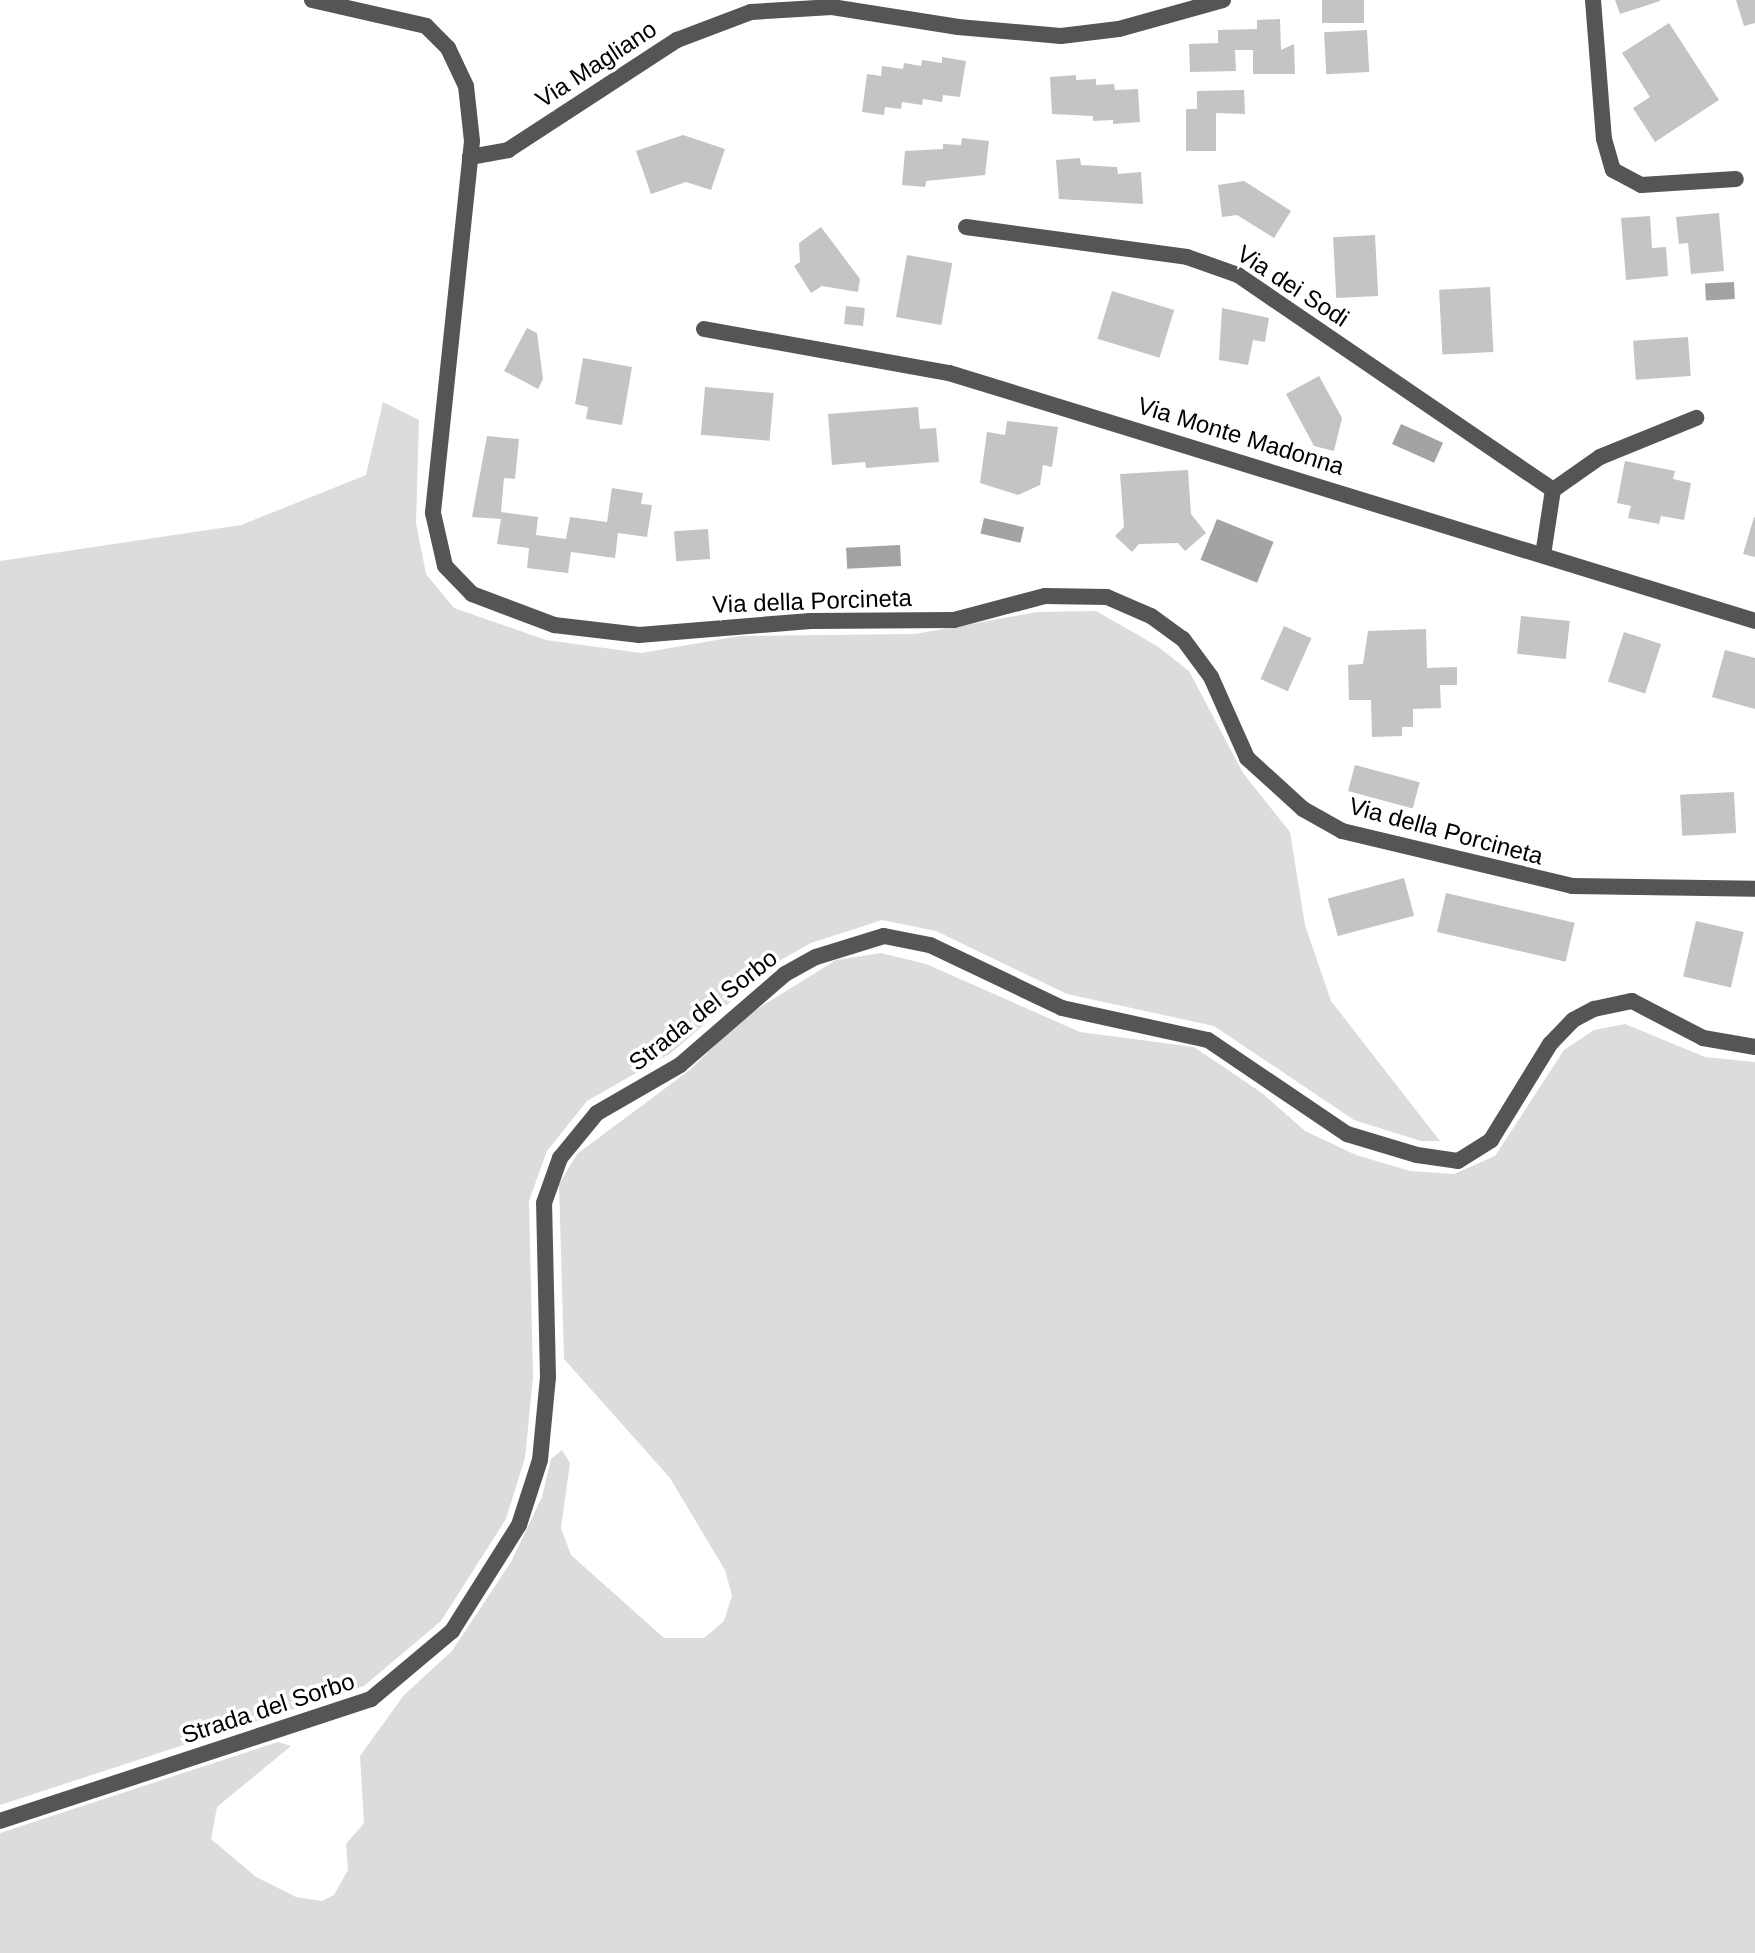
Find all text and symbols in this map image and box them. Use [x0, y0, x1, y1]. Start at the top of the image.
street label: Via Magliano [530, 14, 662, 114]
street label: Via dei Sodi [1232, 239, 1354, 333]
street label: Via Monte Madonna [1134, 391, 1348, 481]
street label: Via della Porcineta [712, 583, 912, 619]
street label: Via della Porcineta [1346, 791, 1546, 871]
street label: Strada del Sorbo [623, 943, 783, 1077]
street label: Strada del Sorbo [178, 1666, 358, 1750]

